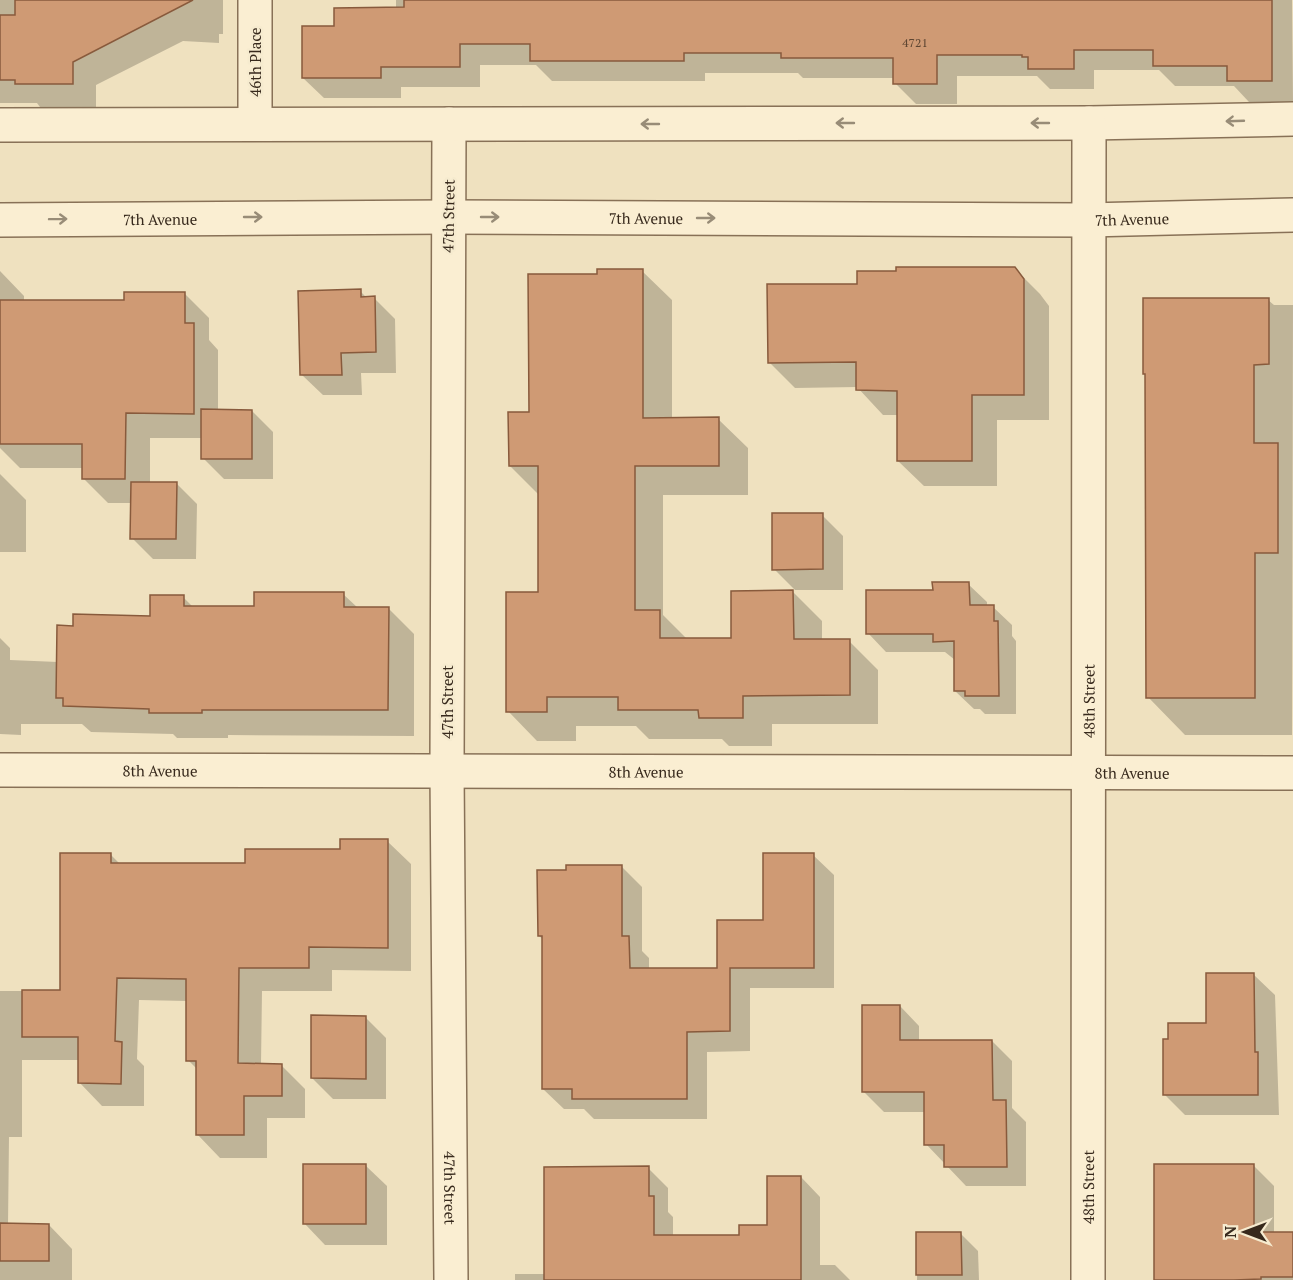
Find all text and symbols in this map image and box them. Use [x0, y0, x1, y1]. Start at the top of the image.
street label: 46th Place [245, 27, 265, 97]
house number: 4721 [902, 35, 928, 50]
one-way arrow [1225, 115, 1245, 127]
one-way arrow [835, 117, 855, 129]
one-way arrow [1030, 117, 1050, 129]
one-way arrow [640, 118, 660, 130]
street label: 47th Street [437, 179, 459, 253]
street label: 7th Avenue [609, 208, 683, 228]
street label: 7th Avenue [1095, 208, 1169, 230]
street label: 7th Avenue [123, 209, 197, 229]
one-way arrow [243, 211, 263, 223]
one-way arrow [480, 211, 500, 223]
one-way arrow [696, 212, 716, 224]
one-way arrow [48, 213, 68, 225]
street label: 48th Street [1078, 664, 1099, 738]
street label: 47th Street [437, 665, 457, 739]
street label: 8th Avenue [123, 760, 197, 780]
street label: 8th Avenue [609, 761, 683, 782]
street label: 8th Avenue [1095, 763, 1169, 783]
street label: 48th Street [1078, 1150, 1098, 1224]
street label: 47th Street [440, 1151, 461, 1225]
north arrow [1215, 1202, 1275, 1262]
text: N [1219, 1226, 1241, 1238]

